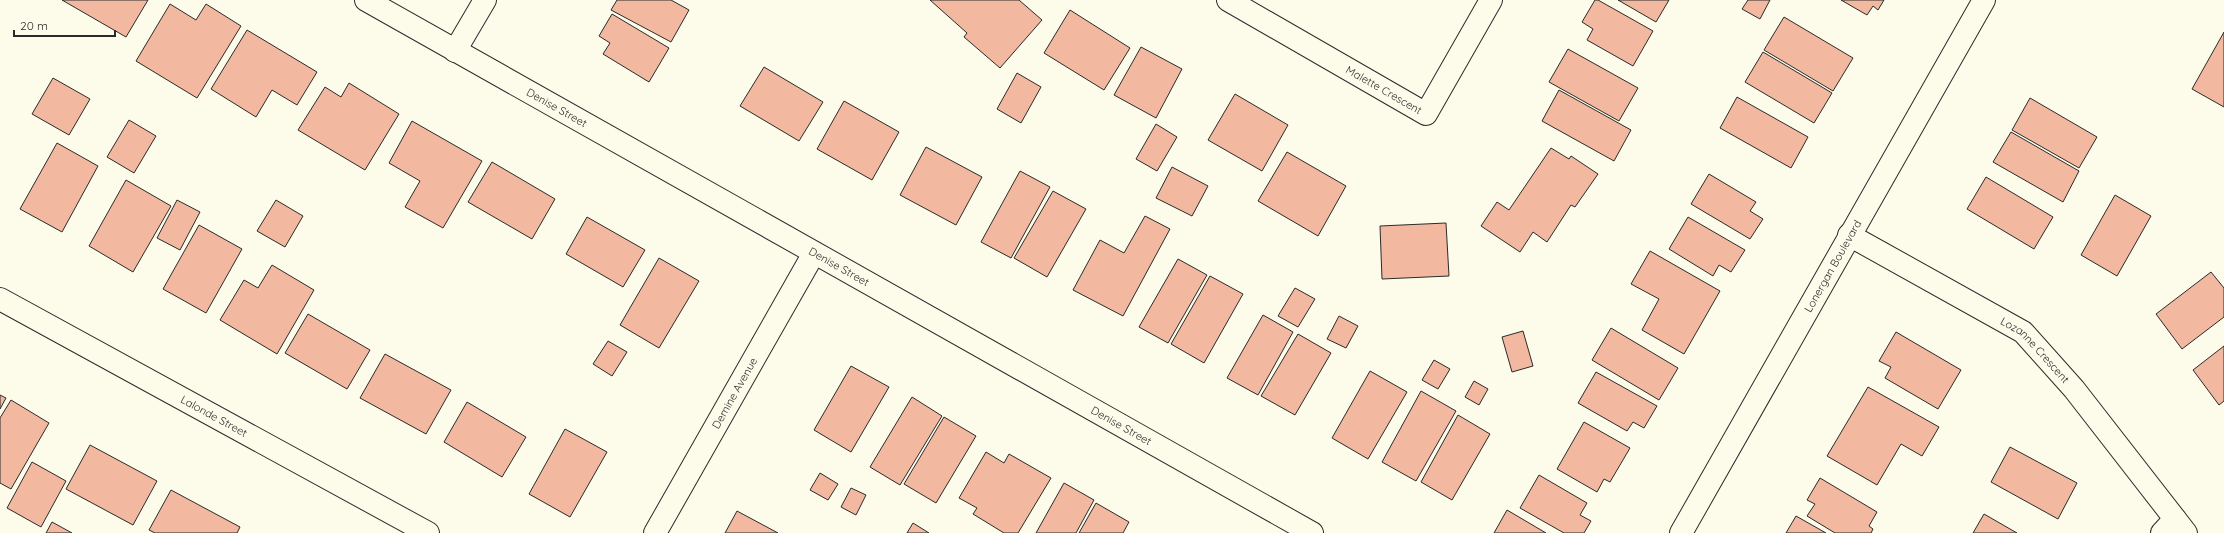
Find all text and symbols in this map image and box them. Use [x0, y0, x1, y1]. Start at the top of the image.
scale bar [14, 12, 115, 38]
text: 20 m [20, 18, 48, 33]
street label: Malette Crescent [1343, 62, 1425, 117]
street label: Denise Street [524, 85, 590, 130]
street label: Lonergan Boulevard [1801, 218, 1864, 315]
street label: Denise Street [806, 244, 872, 289]
street label: Lozanne Crescent [1998, 314, 2073, 386]
street label: Demine Avenue [709, 355, 760, 431]
street label: Lalonde Street [178, 392, 250, 440]
street label: Denise Street [1089, 403, 1154, 448]

